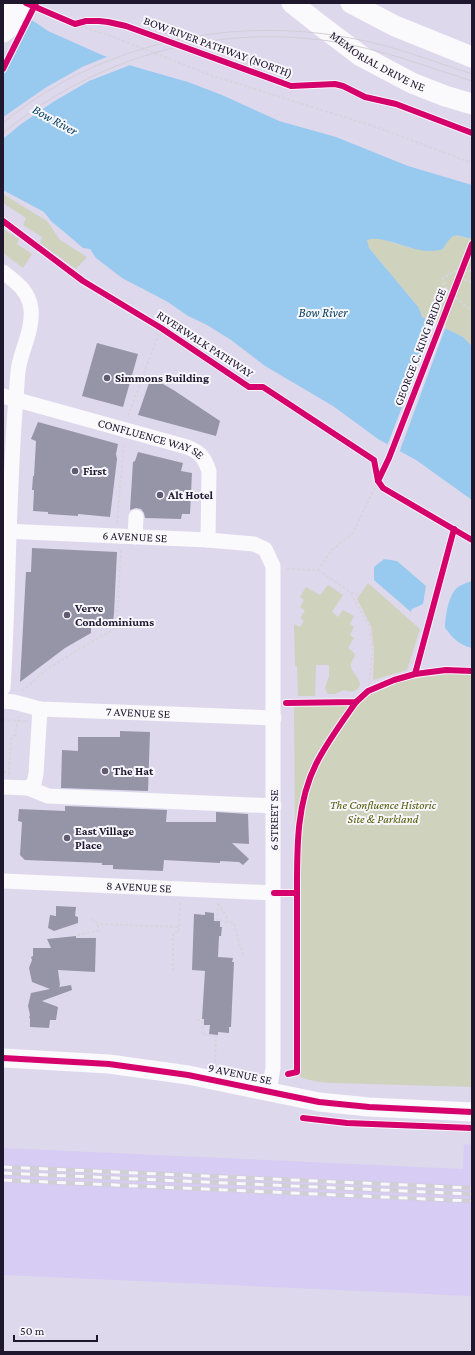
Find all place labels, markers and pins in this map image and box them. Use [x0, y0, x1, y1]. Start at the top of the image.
place label: Simmons Building [115, 371, 209, 385]
marker: Simmons Building [102, 373, 112, 383]
place label: First [83, 464, 107, 478]
marker: First [70, 466, 80, 476]
place label: Alt Hotel [167, 488, 213, 502]
marker: Alt Hotel [155, 490, 165, 500]
place label: Verve Condominiums [74, 601, 154, 629]
marker: Verve Condominiums [62, 610, 72, 620]
place label: The Hat [113, 764, 154, 778]
marker: The Hat [100, 766, 110, 776]
place label: East Village Place [75, 824, 134, 852]
marker: East Village Place [62, 833, 72, 843]

